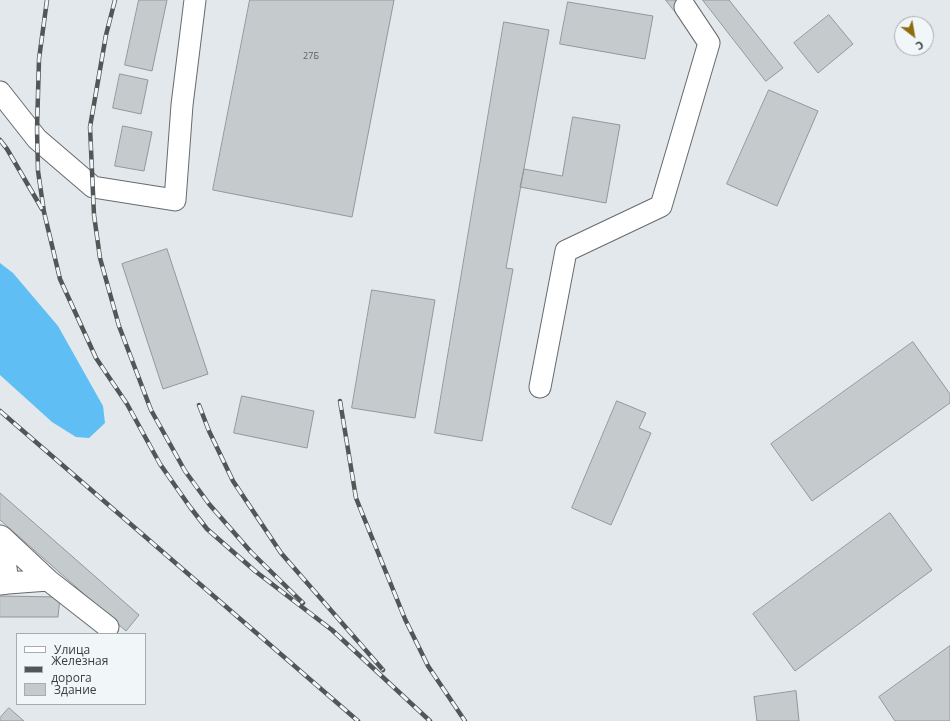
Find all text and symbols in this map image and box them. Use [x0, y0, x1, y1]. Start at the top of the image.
north arrow [894, 16, 934, 56]
text: С [913, 38, 927, 54]
house number: 27Б [303, 51, 319, 61]
legend [16, 633, 146, 705]
text: Улица [54, 641, 90, 658]
text: Железная дорога [51, 652, 108, 686]
text: Здание [54, 681, 97, 698]

